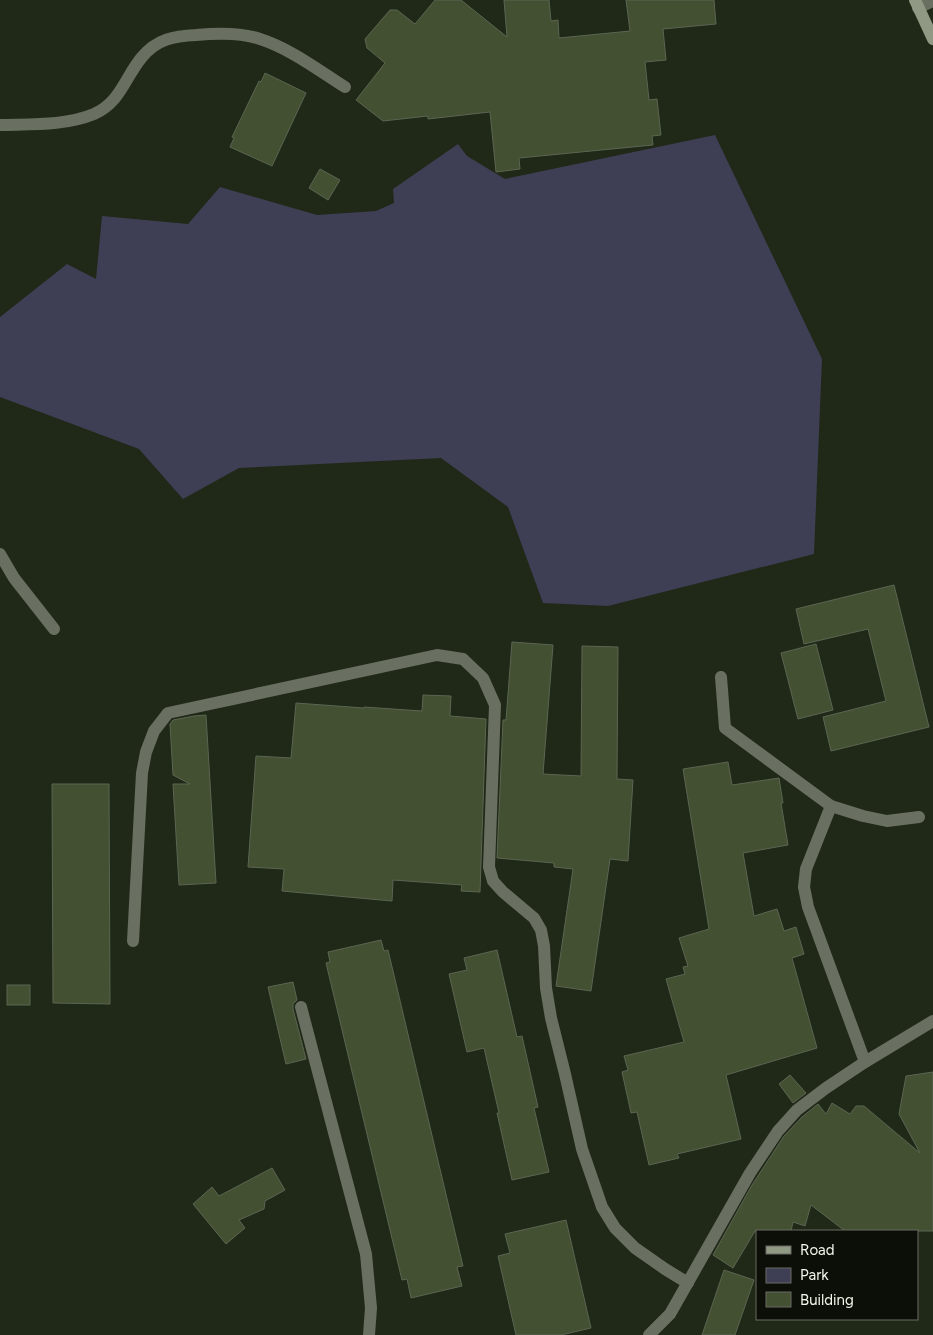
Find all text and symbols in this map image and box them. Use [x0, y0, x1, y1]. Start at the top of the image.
legend [756, 1230, 918, 1320]
text: Road [800, 1241, 835, 1259]
text: Park [800, 1266, 829, 1284]
text: Building [800, 1291, 854, 1309]

